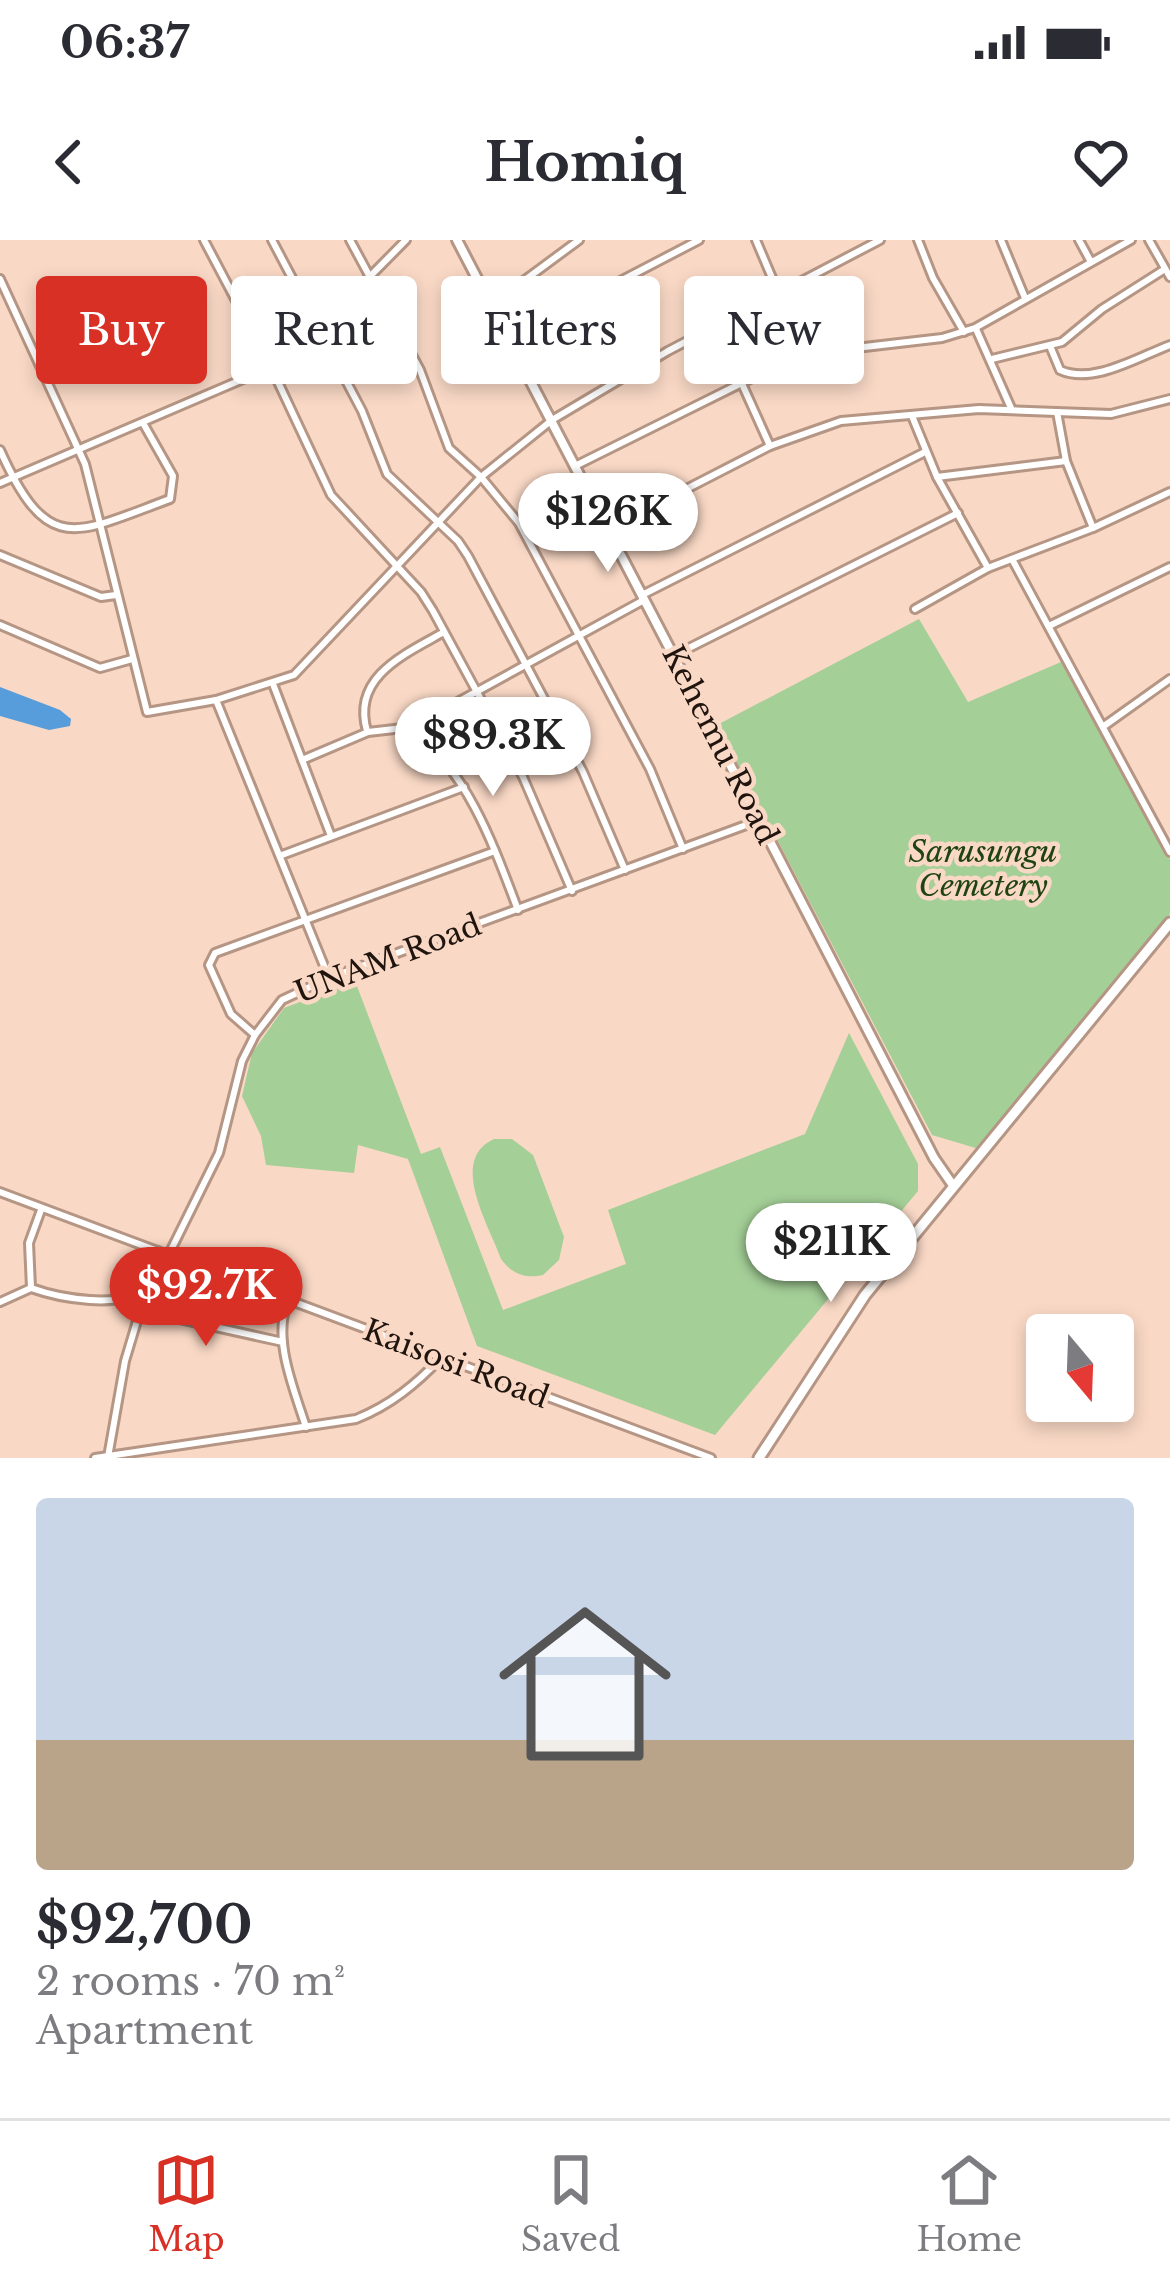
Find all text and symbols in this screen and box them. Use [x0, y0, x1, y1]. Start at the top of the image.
text: 06:37 [60, 14, 189, 70]
icon: back [36, 129, 102, 195]
text: Homiq [484, 129, 686, 196]
icon: heart [1068, 129, 1134, 195]
chip: Buy [36, 276, 207, 384]
chip: Rent [231, 276, 417, 384]
chip: Filters [441, 276, 660, 384]
chip: New [684, 276, 864, 384]
pin: $126K [524, 473, 692, 575]
text: $126K [545, 487, 671, 536]
street label: Kehemu Road [654, 639, 787, 851]
pin: $89.3K [395, 697, 591, 799]
text: $89.3K [422, 711, 564, 760]
park label: Sarusungu Cemetery [909, 833, 1057, 904]
street label: UNAM Road [289, 906, 486, 1011]
pin: $211K [747, 1203, 915, 1305]
text: $211K [773, 1217, 889, 1266]
pin: $92.7K [108, 1247, 304, 1349]
text: $92.7K [137, 1261, 275, 1310]
street label: Kaisosi Road [358, 1311, 554, 1416]
north arrow [1026, 1314, 1134, 1422]
map controls [1026, 1314, 1134, 1422]
icon: home [477, 1576, 693, 1792]
text: $92,700 [36, 1894, 252, 1957]
text: 2 rooms · 70 m² [36, 1957, 345, 2006]
text: Apartment [36, 2006, 253, 2055]
tab: Map [148, 2147, 225, 2260]
tab: Saved [521, 2147, 620, 2260]
tab: Home [916, 2147, 1022, 2260]

